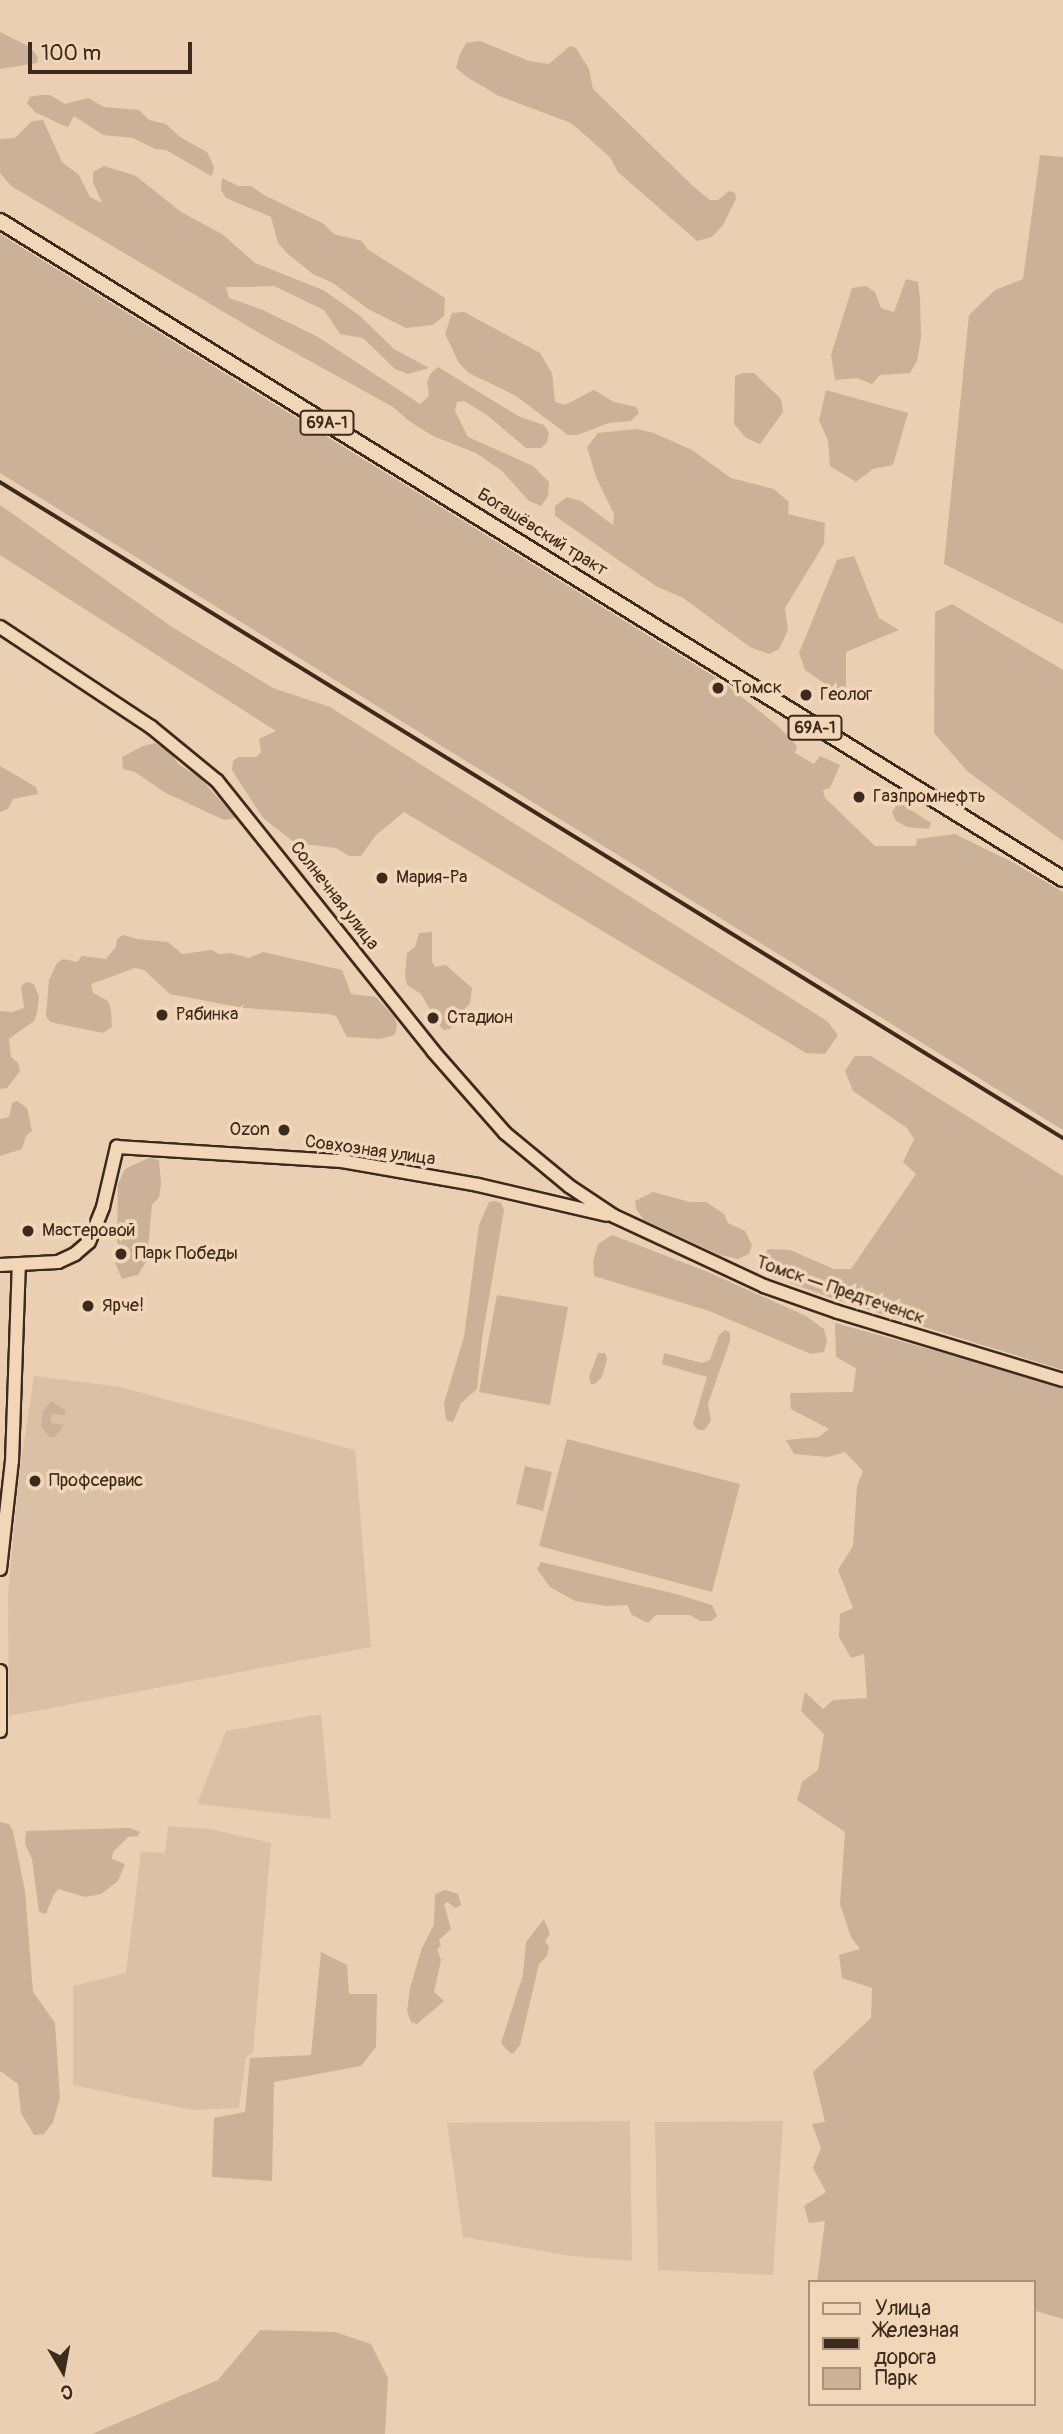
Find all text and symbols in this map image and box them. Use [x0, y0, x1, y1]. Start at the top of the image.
scale bar [32, 28, 196, 72]
text: 100 m [41, 40, 101, 67]
road number: 69А-1 [299, 410, 355, 436]
street label: Богашёвский тракт [473, 484, 611, 582]
place label: Томск [732, 677, 782, 699]
marker: Томск [710, 680, 726, 696]
place label: Геолог [820, 684, 872, 706]
marker: Геолог [798, 687, 814, 703]
road number: 69А-1 [787, 716, 843, 740]
place label: Газпромнефть [873, 786, 986, 808]
marker: Газпромнефть [851, 789, 867, 805]
street label: Солнечная улица [285, 837, 383, 955]
place label: Мария-Ра [396, 867, 467, 889]
marker: Мария-Ра [374, 870, 390, 886]
place label: Рябинка [176, 1004, 238, 1026]
marker: Рябинка [154, 1007, 170, 1023]
place label: Стадион [447, 1007, 513, 1029]
marker: Стадион [425, 1010, 441, 1026]
place label: Ozon [230, 1119, 270, 1141]
marker: Ozon [276, 1122, 292, 1138]
street label: Совхозная улица [303, 1131, 437, 1171]
place label: Мастеровой [42, 1220, 135, 1242]
marker: Мастеровой [20, 1223, 36, 1239]
place label: Парк Победы [135, 1243, 238, 1265]
marker: Парк Победы [113, 1246, 129, 1262]
street label: Томск — Предтеченск [753, 1252, 927, 1330]
place label: Ярче! [102, 1295, 144, 1317]
marker: Ярче! [80, 1298, 96, 1314]
place label: Профсервис [49, 1470, 143, 1492]
marker: Профсервис [27, 1473, 43, 1489]
legend [808, 2280, 1035, 2406]
text: Улица [875, 2295, 931, 2322]
text: Железная дорога [874, 2317, 959, 2371]
north arrow [28, 2336, 98, 2406]
text: Парк [875, 2365, 918, 2392]
text: С [59, 2379, 75, 2405]

